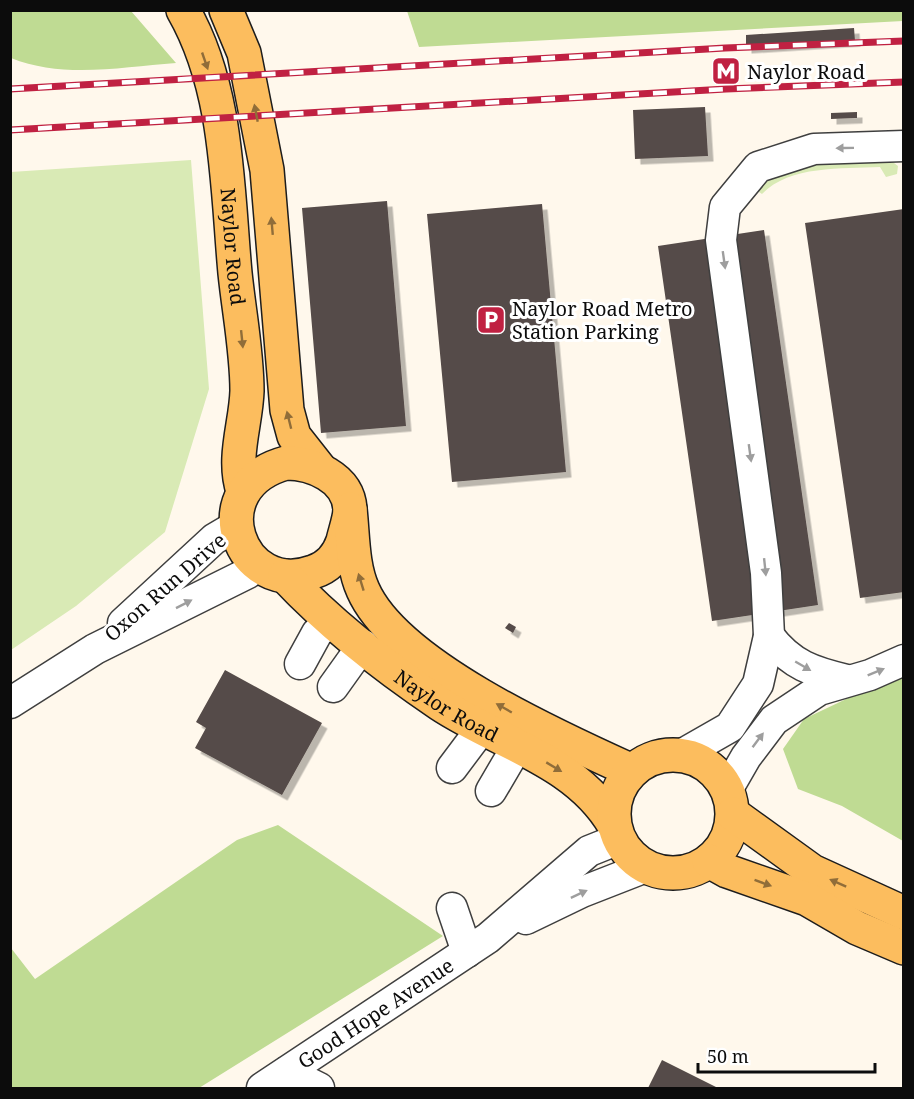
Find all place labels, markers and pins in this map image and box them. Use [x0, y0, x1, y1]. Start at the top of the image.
metro station icon: Naylor Road [710, 55, 742, 87]
place label: Naylor Road [747, 58, 865, 85]
place label: Naylor Road Metro Station Parking [512, 295, 693, 345]
parking icon: Naylor Road Metro Station Parking [475, 304, 507, 336]

